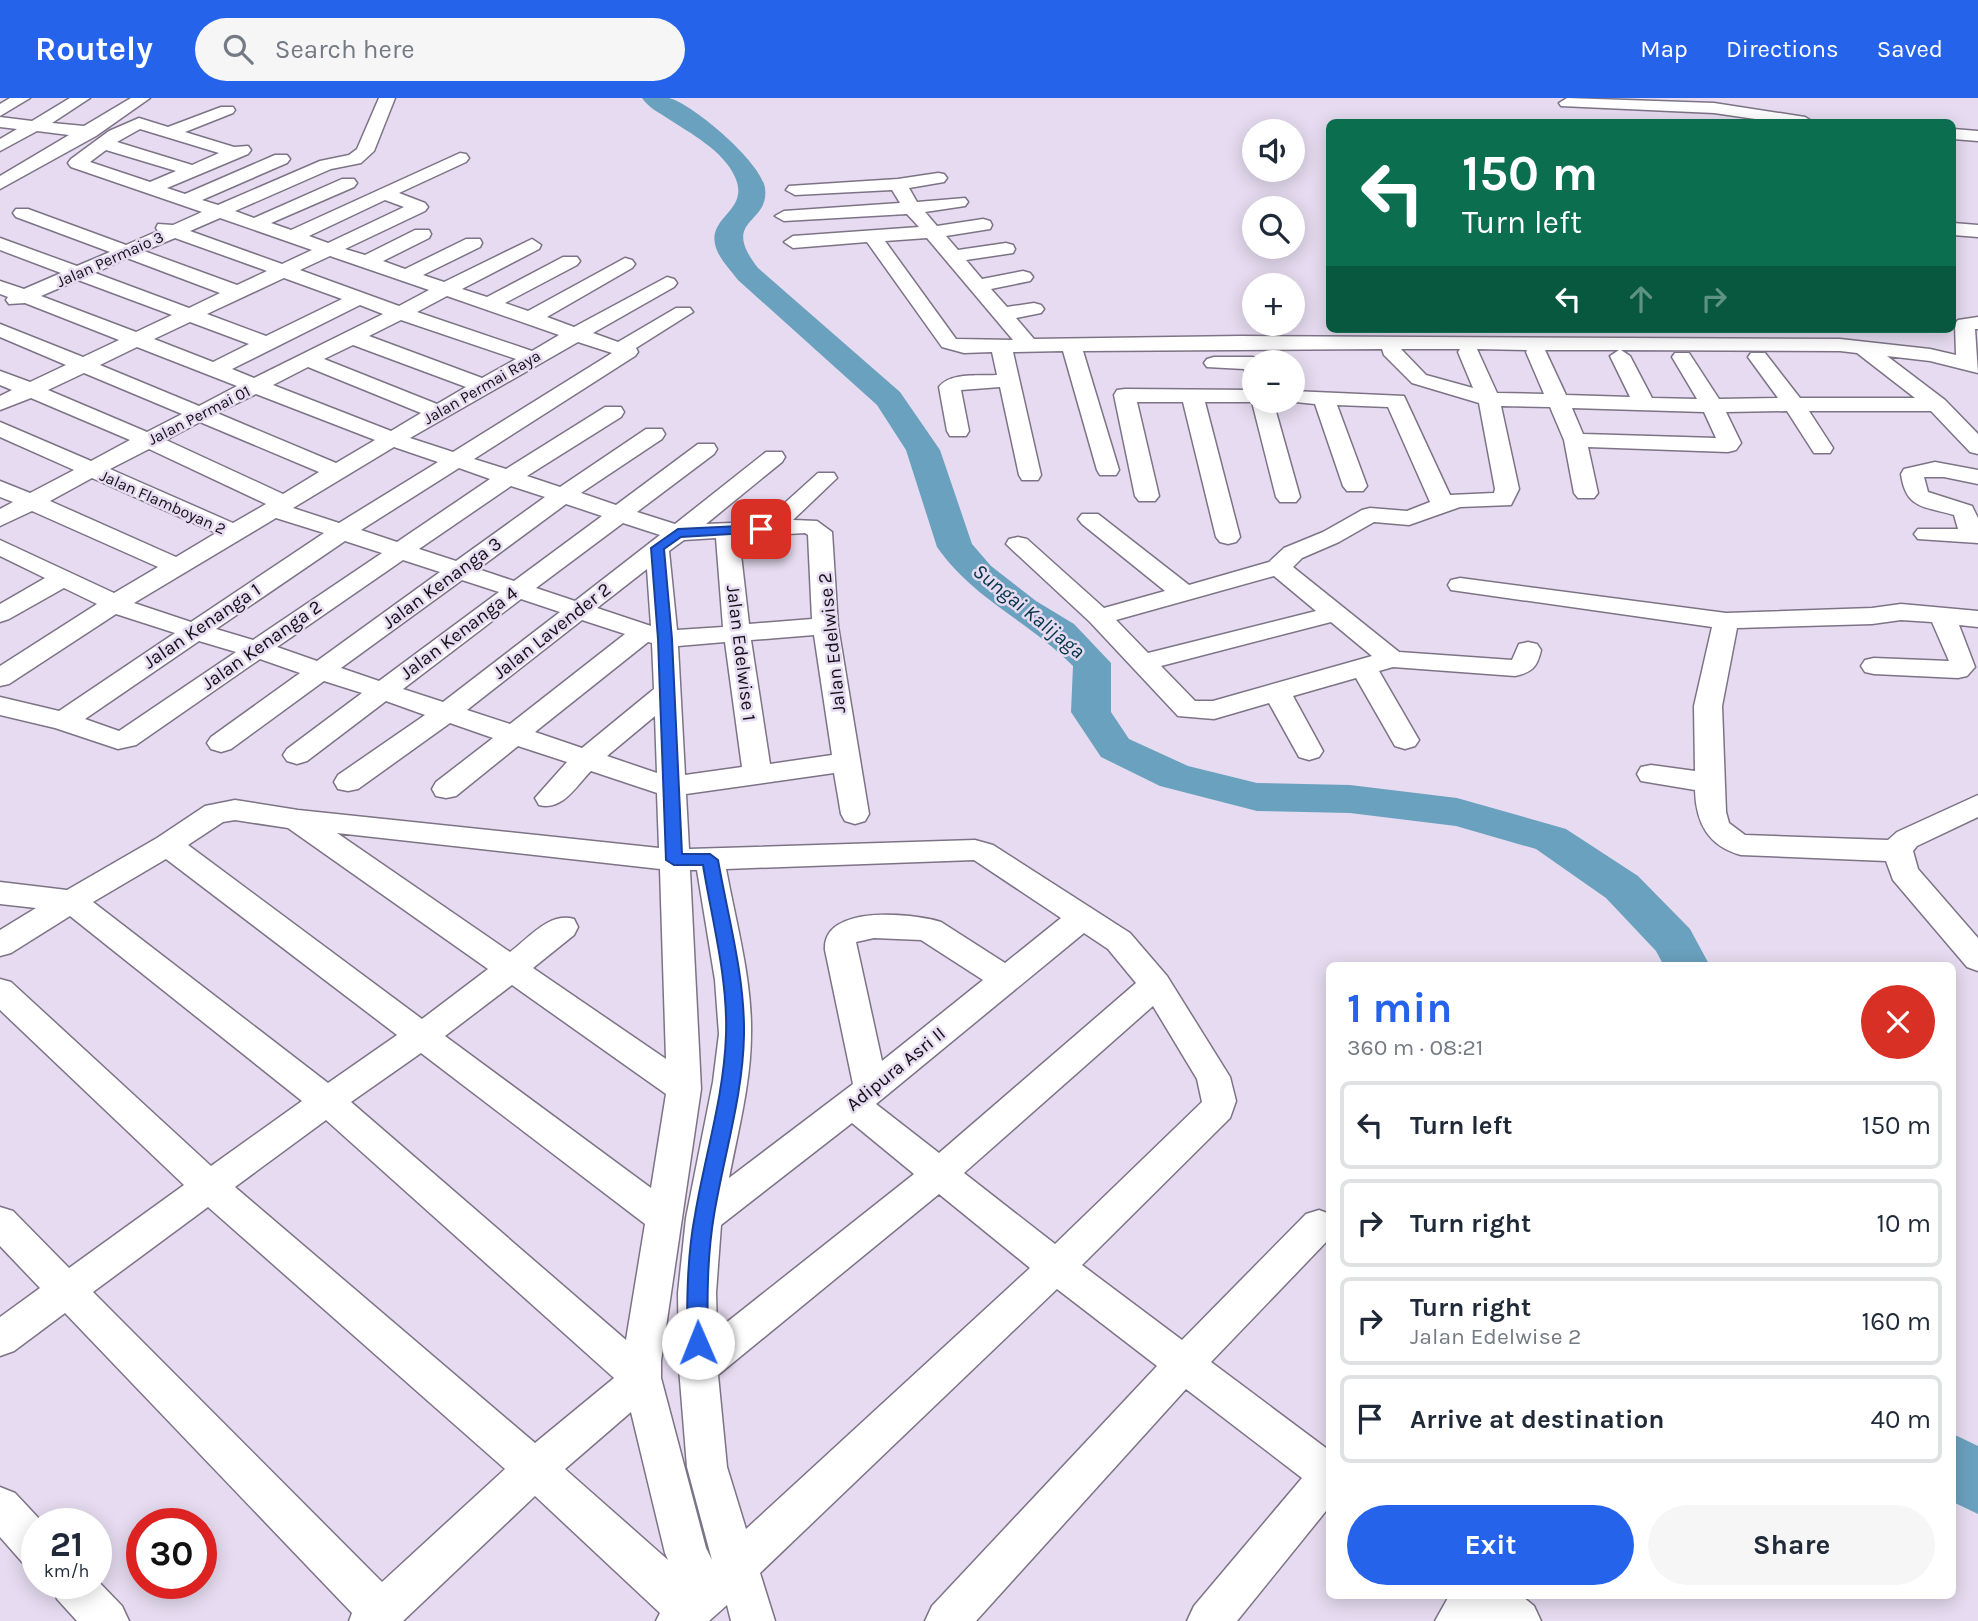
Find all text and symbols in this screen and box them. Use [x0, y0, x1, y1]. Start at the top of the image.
search box [195, 18, 685, 81]
text: Routely [35, 30, 153, 68]
icon: search [219, 30, 257, 68]
text: Search here [275, 34, 415, 65]
text: Map [1640, 35, 1688, 63]
text: Directions [1726, 35, 1839, 63]
text: Saved [1877, 35, 1943, 63]
map controls [1242, 119, 1305, 413]
button: sound [1242, 119, 1305, 182]
text: 150 m [1462, 145, 1598, 202]
icon: left [1347, 147, 1438, 238]
button: search [1242, 196, 1305, 259]
text: Turn left [1462, 204, 1582, 241]
street label: Jalan Permaio 3 [53, 227, 167, 291]
button: + [1242, 273, 1305, 336]
icon: left [1549, 280, 1587, 318]
icon: ahead [1622, 280, 1660, 318]
icon: right [1695, 280, 1733, 318]
street label: Jalan Permai Raya [420, 346, 544, 428]
button: − [1242, 350, 1305, 413]
street label: Jalan Permai 01 [145, 381, 253, 449]
street label: Jalan Flamboyan 2 [97, 466, 229, 538]
pin [731, 499, 791, 559]
icon: arrive [742, 510, 780, 548]
street label: Jalan Kenanga 3 [378, 533, 506, 633]
water label: Sungai Kalijaga [968, 559, 1090, 663]
street label: Jalan Edelwise 2 [814, 571, 850, 715]
street label: Jalan Lavender 2 [489, 578, 615, 684]
street label: Jalan Kenanga 1 [139, 579, 265, 673]
street label: Jalan Kenanga 4 [396, 582, 522, 684]
street label: Jalan Edelwise 1 [722, 584, 760, 722]
street label: Jalan Kenanga 2 [198, 595, 326, 695]
text: 1 min [1347, 983, 1452, 1033]
button: close [1861, 985, 1935, 1059]
street label: Adipura Asri II [842, 1022, 950, 1116]
text: 360 m · 08:21 [1347, 1034, 1483, 1061]
icon: left [1351, 1106, 1389, 1144]
text: Turn left [1410, 1110, 1512, 1141]
text: 150 m [1862, 1110, 1931, 1141]
icon: right [1351, 1204, 1389, 1242]
text: Turn right [1410, 1208, 1531, 1239]
text: 10 m [1876, 1208, 1931, 1239]
text: Turn right [1410, 1292, 1531, 1323]
icon: right [1351, 1302, 1389, 1340]
position arrow [661, 1306, 735, 1380]
text: 160 m [1862, 1306, 1931, 1337]
text: Jalan Edelwise 2 [1410, 1323, 1581, 1350]
icon: arrive [1351, 1400, 1389, 1438]
text: Arrive at destination [1410, 1404, 1664, 1435]
text: 40 m [1871, 1404, 1931, 1435]
button: Exit [1347, 1505, 1634, 1585]
button: Share [1648, 1505, 1935, 1585]
speed limit sign: 30 [126, 1508, 217, 1599]
text: 21 [50, 1524, 83, 1565]
text: km/h [44, 1560, 89, 1582]

